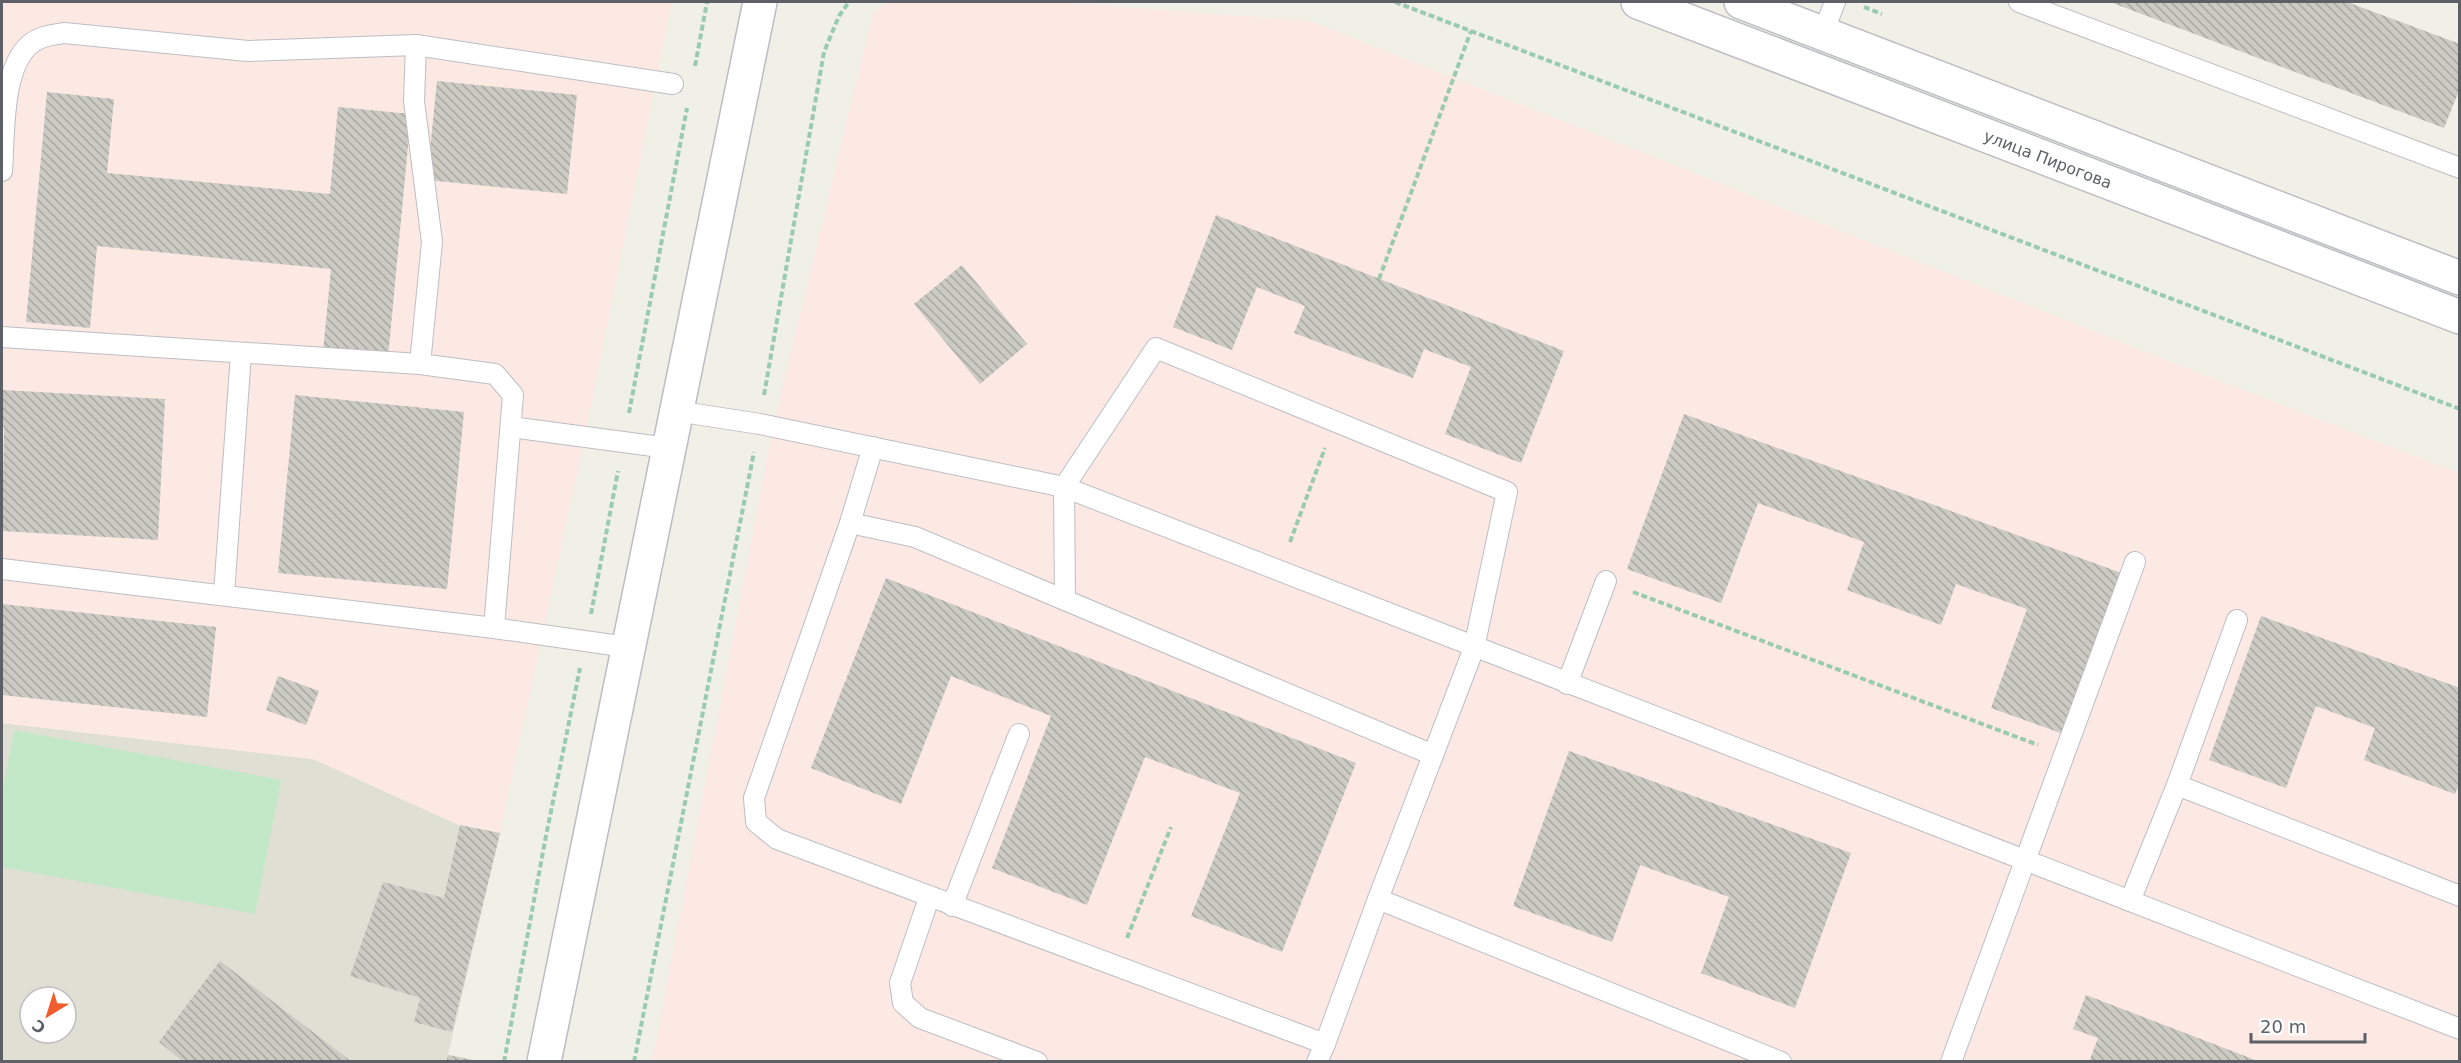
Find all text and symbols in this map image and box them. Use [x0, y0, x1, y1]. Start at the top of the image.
street label: улица Пирогова [1981, 126, 2115, 193]
north arrow [18, 985, 78, 1045]
scale bar [2251, 1006, 2365, 1044]
text: С [29, 1015, 50, 1038]
text: 20 m [2260, 1016, 2306, 1037]

